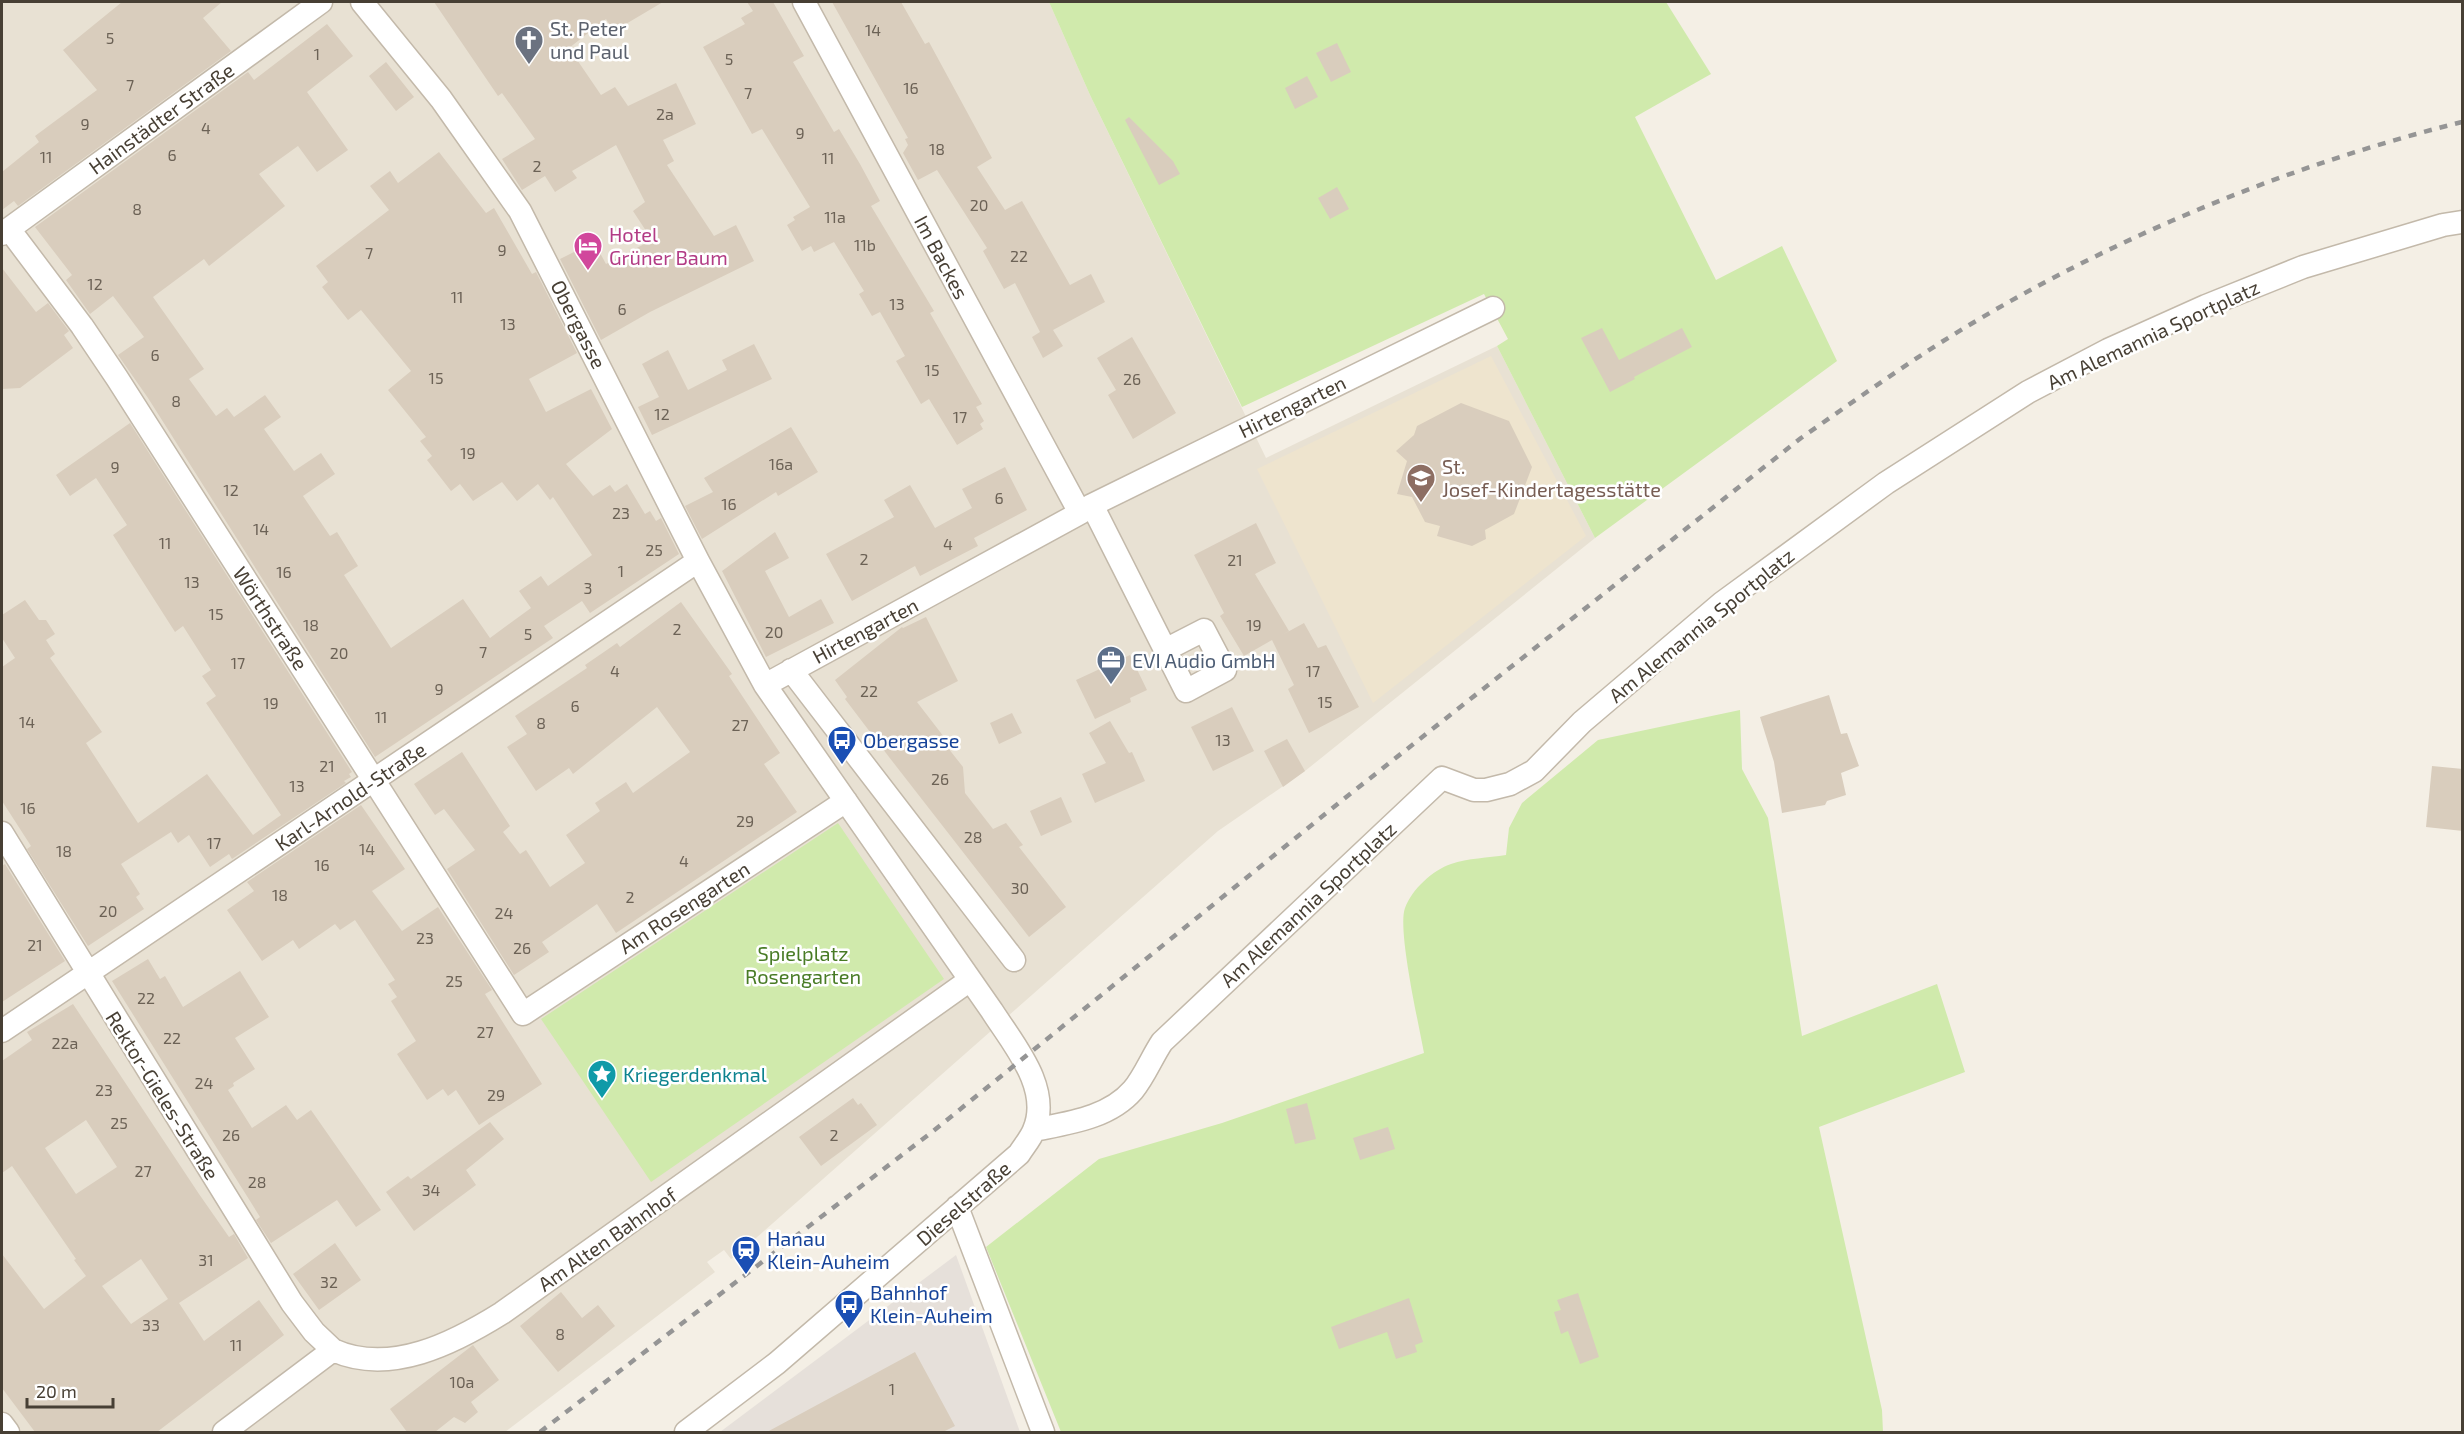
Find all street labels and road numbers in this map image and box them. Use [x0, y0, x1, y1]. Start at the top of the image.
street label: Hainstädter Straße [84, 57, 238, 179]
street label: Im Backes [910, 211, 974, 303]
street label: Am Alemannia Sportplatz [2043, 274, 2263, 394]
street label: Obergasse [546, 276, 612, 372]
street label: Hirtengarten [1234, 370, 1350, 442]
street label: Am Alemannia Sportplatz [1604, 543, 1798, 707]
street label: Wörthstraße [229, 562, 313, 674]
street label: Hirtengarten [808, 592, 922, 668]
street label: Karl-Arnold-Straße [270, 737, 430, 855]
street label: Am Alemannia Sportplatz [1215, 816, 1401, 992]
street label: Am Rosengarten [614, 856, 754, 958]
street label: Rektor-Gieles-Straße [101, 1006, 225, 1184]
street label: Dieselstraße [911, 1156, 1015, 1250]
street label: Am Alten Bahnhof [533, 1182, 681, 1296]

